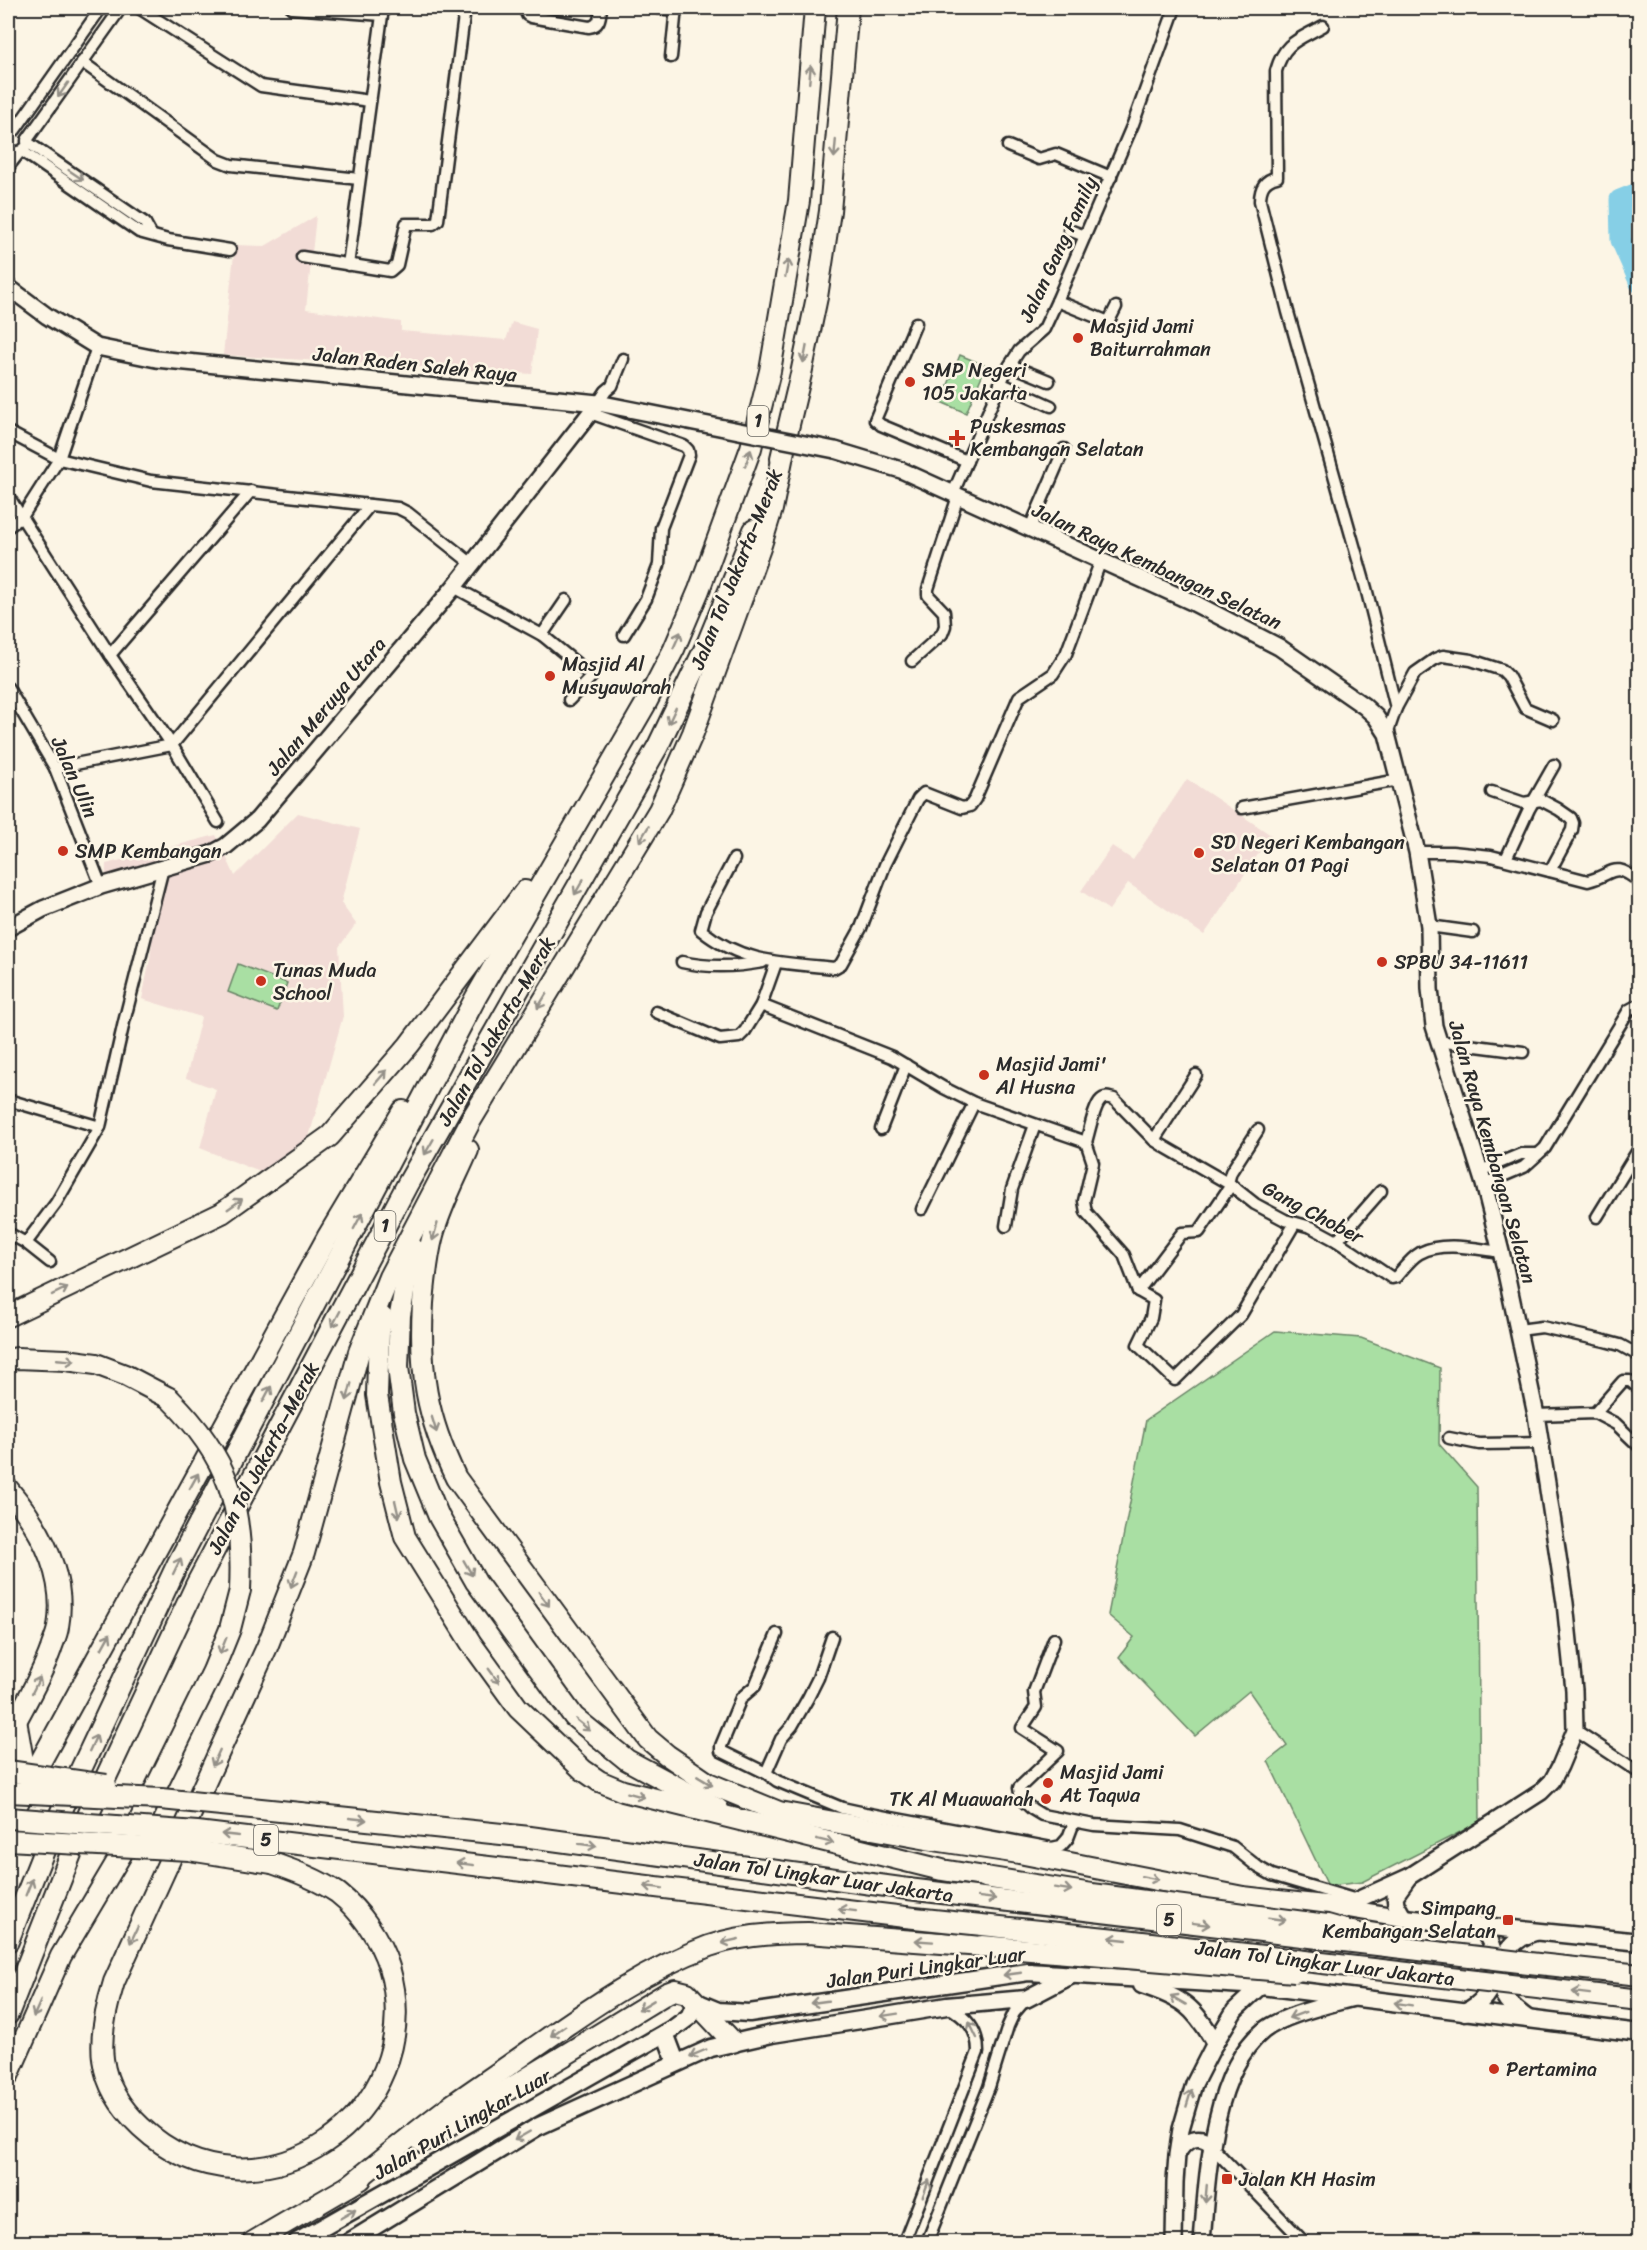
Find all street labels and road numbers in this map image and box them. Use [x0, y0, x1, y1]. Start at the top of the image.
street label: Jalan Gang Family [1009, 170, 1108, 329]
street label: Jalan Raden Saleh Raya [310, 336, 519, 393]
road number: 1 [748, 406, 768, 436]
street label: Jalan Tol Jakarta–Merak [680, 463, 793, 676]
street label: Jalan Raya Kembangan Selatan [1025, 493, 1288, 640]
street label: Jalan Meruya Utara [257, 629, 395, 784]
street label: Jalan Ulin [41, 730, 108, 824]
street label: Jalan Tol Jakarta–Merak [427, 930, 565, 1134]
street label: Jalan Raya Kembangan Selatan [1438, 1015, 1547, 1288]
street label: Gang Chober [1256, 1171, 1371, 1255]
road number: 1 [374, 1211, 396, 1241]
street label: Jalan Tol Jakarta–Merak [197, 1355, 329, 1562]
road number: 5 [254, 1825, 278, 1855]
street label: Jalan Tol Lingkar Luar Jakarta [691, 1842, 956, 1913]
road number: 5 [1157, 1905, 1181, 1935]
street label: Jalan Tol Lingkar Luar Jakarta [1192, 1930, 1457, 1997]
street label: Jalan Puri Lingkar Luar [823, 1936, 1030, 1999]
street label: Jalan Puri Lingkar Luar [366, 2058, 559, 2190]

